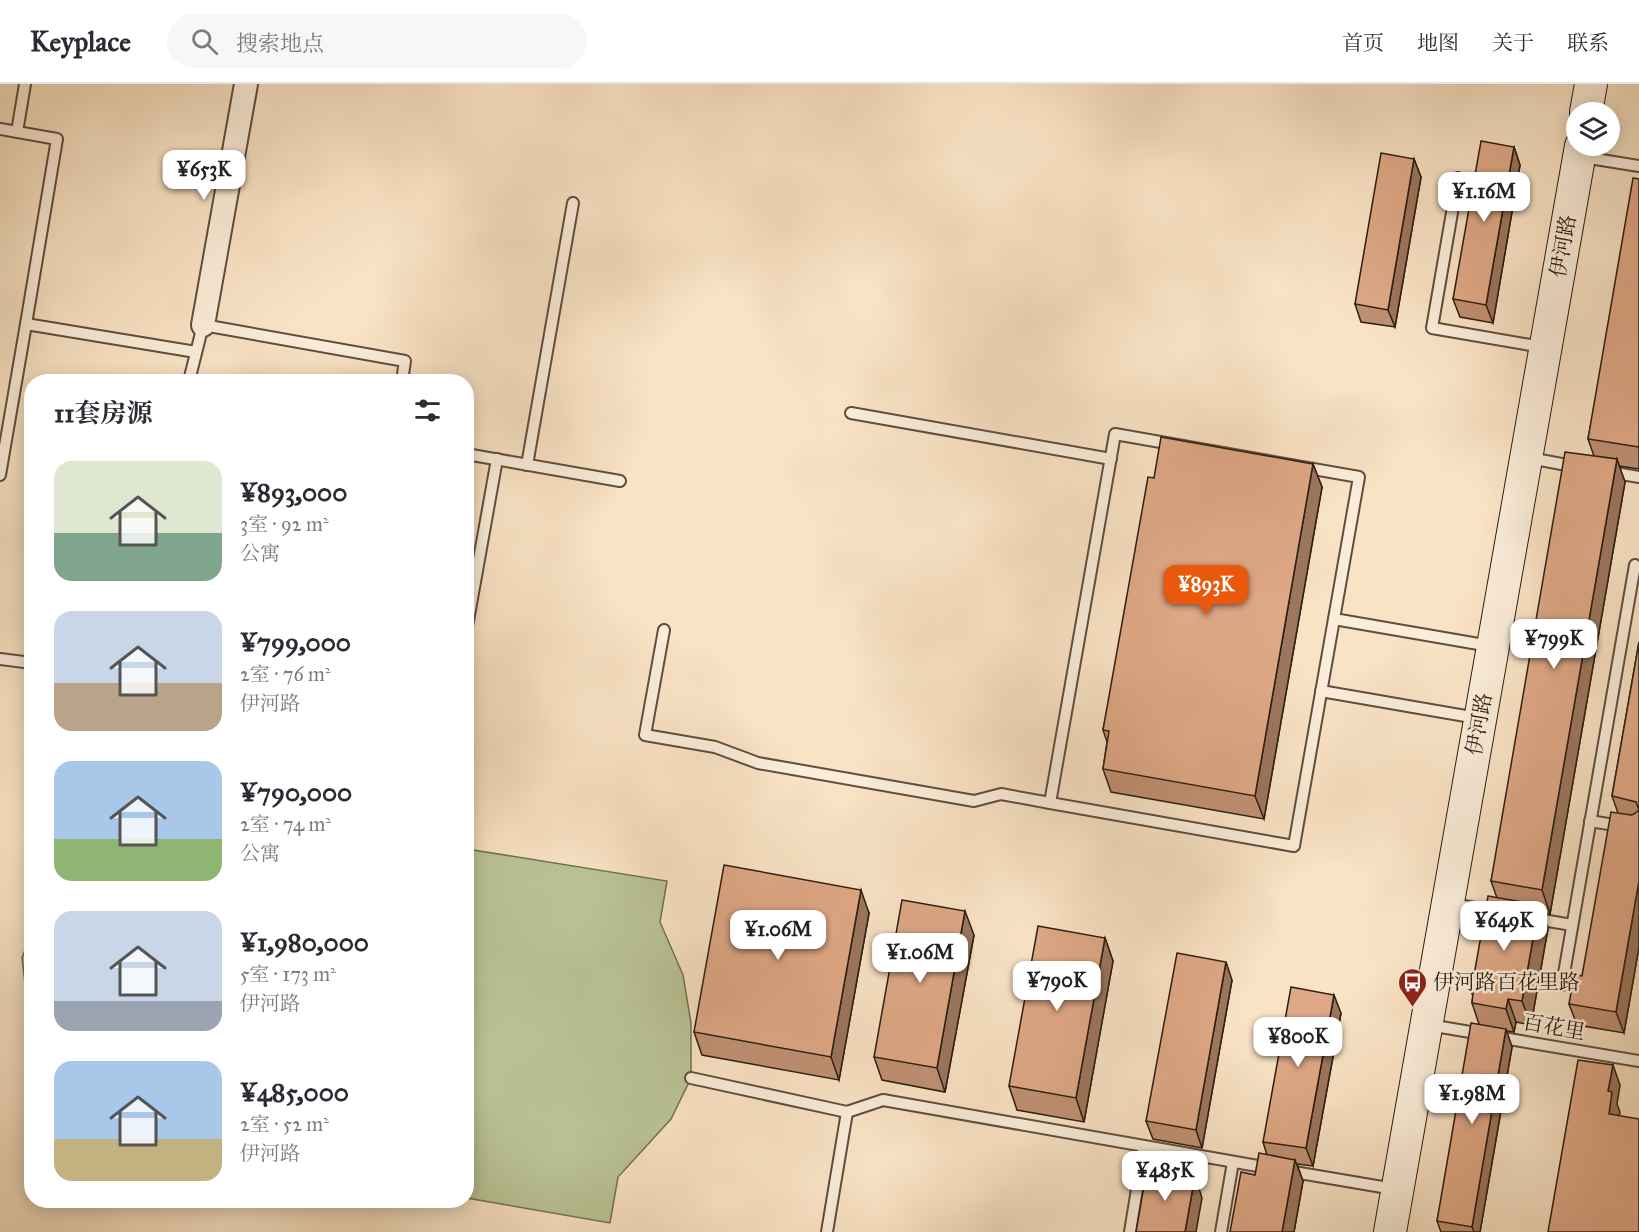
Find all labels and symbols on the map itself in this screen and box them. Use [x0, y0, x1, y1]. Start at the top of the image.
pin: ¥653K [162, 150, 246, 201]
pin: ¥1.16M [1435, 172, 1533, 223]
street label: 伊河路 [1545, 213, 1581, 279]
pin: ¥893K [1164, 565, 1248, 616]
pin: ¥799K [1512, 619, 1596, 670]
street label: 伊河路 [1461, 691, 1497, 757]
pin: ¥649K [1462, 901, 1546, 952]
pin: ¥1.06M [729, 910, 827, 961]
pin: ¥1.06M [871, 933, 969, 984]
pin: ¥790K [1015, 961, 1099, 1012]
bus stop icon: 伊河路百花里路 [1396, 966, 1428, 1008]
place label: 伊河路百花里路 [1433, 969, 1580, 995]
street label: 百花里 [1521, 1009, 1587, 1045]
pin: ¥800K [1256, 1017, 1340, 1068]
pin: ¥1.98M [1423, 1074, 1521, 1125]
pin: ¥485K [1123, 1151, 1207, 1202]

